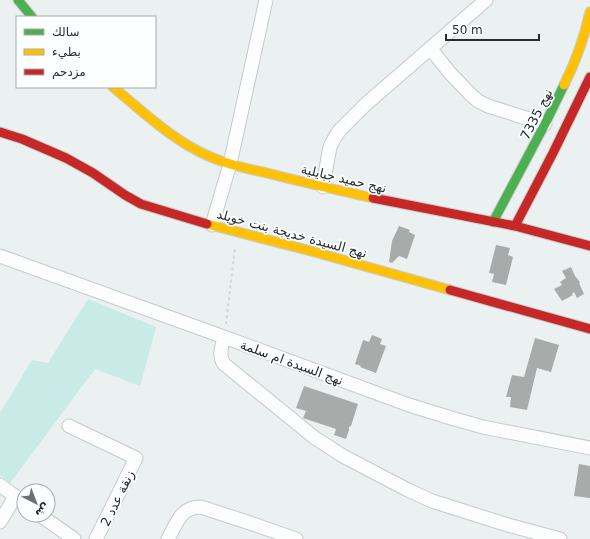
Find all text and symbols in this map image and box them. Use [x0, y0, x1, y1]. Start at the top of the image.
legend [16, 16, 156, 88]
scale bar [446, 16, 539, 42]
text: 50 m [452, 23, 483, 37]
text: سالك [52, 25, 79, 39]
text: بطيء [52, 45, 81, 59]
text: مزدحم [52, 65, 86, 80]
street label: نهج 7335 [517, 86, 557, 143]
street label: نهج حميد جبايلية [299, 161, 388, 197]
street label: نهج السيدة خديجة بنت خويلد [215, 206, 369, 262]
street label: نهج السيدة ام سلمة [238, 337, 345, 389]
street label: زنقة عدد 2 [97, 468, 138, 529]
north arrow [16, 483, 56, 523]
text: ش [32, 500, 52, 520]

